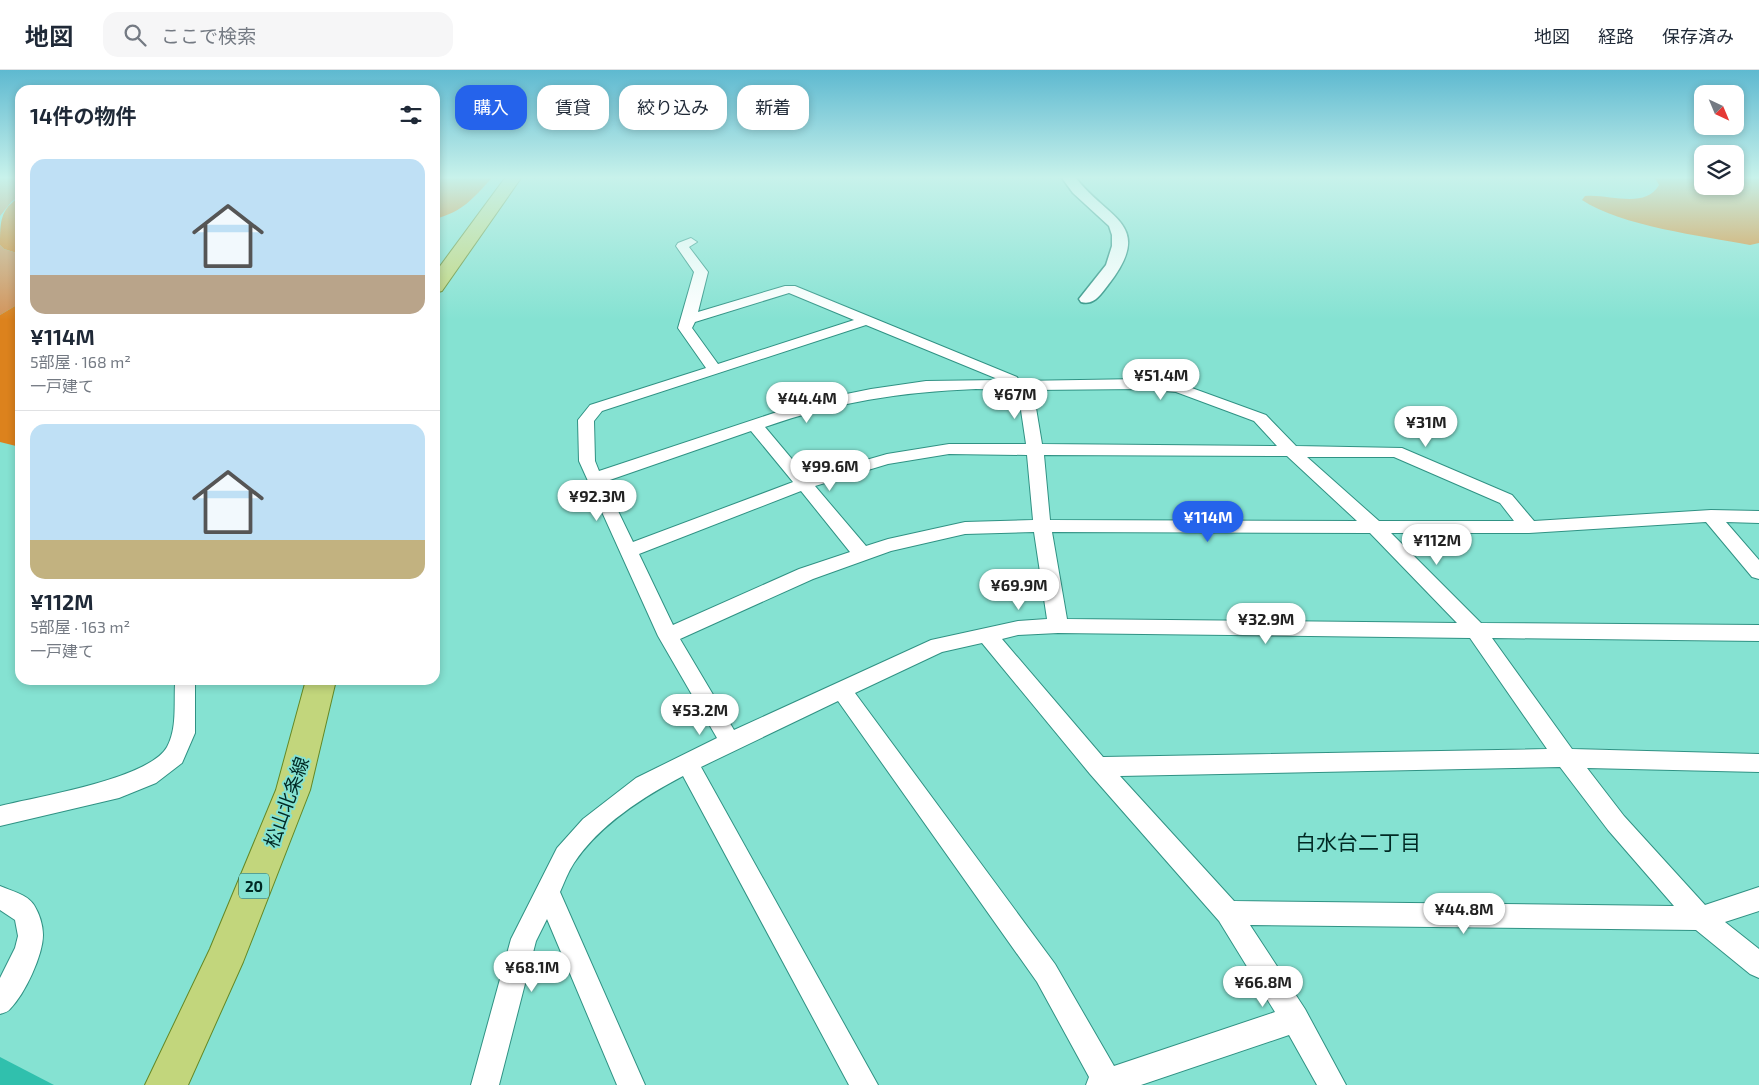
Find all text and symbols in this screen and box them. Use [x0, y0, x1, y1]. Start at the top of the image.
search box [103, 12, 453, 57]
text: 地図 [25, 21, 73, 50]
icon: search [121, 21, 149, 49]
text: ここで検索 [161, 24, 256, 47]
text: 地図 [1534, 25, 1570, 47]
text: 経路 [1598, 25, 1634, 47]
text: 保存済み [1662, 25, 1734, 47]
chip: 購入 [455, 85, 527, 130]
chip: 賃貸 [537, 85, 609, 130]
chip: 絞り込み [619, 85, 727, 130]
chip: 新着 [737, 85, 809, 130]
north arrow [1694, 85, 1744, 135]
map controls [1694, 85, 1744, 195]
icon: filters [397, 101, 425, 129]
text: 14件の物件 [30, 103, 136, 128]
button: layers [1694, 145, 1744, 195]
icon: home [183, 191, 273, 281]
text: ¥114M [30, 324, 95, 349]
text: 5部屋 · 168 m² [30, 352, 131, 371]
pin: ¥51.4M [1120, 358, 1202, 401]
text: ¥51.4M [1133, 365, 1189, 384]
text: 一戸建て [30, 376, 94, 395]
pin: ¥67M [985, 378, 1045, 420]
pin: ¥44.4M [766, 382, 848, 424]
text: ¥67M [993, 384, 1037, 403]
text: ¥44.4M [777, 388, 837, 407]
pin: ¥31M [1396, 406, 1456, 448]
text: ¥31M [1405, 412, 1447, 431]
pin: ¥99.6M [789, 450, 871, 492]
text: ¥99.6M [801, 456, 859, 475]
icon: home [183, 457, 273, 547]
pin: ¥92.3M [556, 480, 638, 522]
text: ¥92.3M [569, 486, 625, 505]
pin: ¥114M [1173, 500, 1243, 543]
text: ¥114M [1183, 507, 1233, 526]
pin: ¥112M [1402, 524, 1472, 566]
text: ¥112M [1413, 530, 1461, 549]
pin: ¥69.9M [978, 568, 1060, 611]
text: ¥69.9M [990, 575, 1048, 594]
text: ¥112M [30, 589, 94, 614]
pin: ¥32.9M [1225, 602, 1307, 645]
text: ¥32.9M [1238, 609, 1294, 628]
text: 5部屋 · 163 m² [30, 617, 130, 636]
text: 一戸建て [30, 641, 94, 660]
pin: ¥53.2M [659, 694, 741, 736]
text: ¥53.2M [672, 700, 728, 719]
street label: 松山北条線 [259, 753, 313, 851]
district label: 白水台二丁目 [1295, 829, 1421, 854]
road number: 20 [239, 874, 269, 898]
pin: ¥44.8M [1423, 892, 1505, 935]
text: ¥44.8M [1434, 899, 1494, 918]
pin: ¥68.1M [491, 950, 573, 993]
text: ¥68.1M [505, 957, 559, 976]
pin: ¥66.8M [1222, 966, 1304, 1008]
text: ¥66.8M [1234, 972, 1292, 991]

